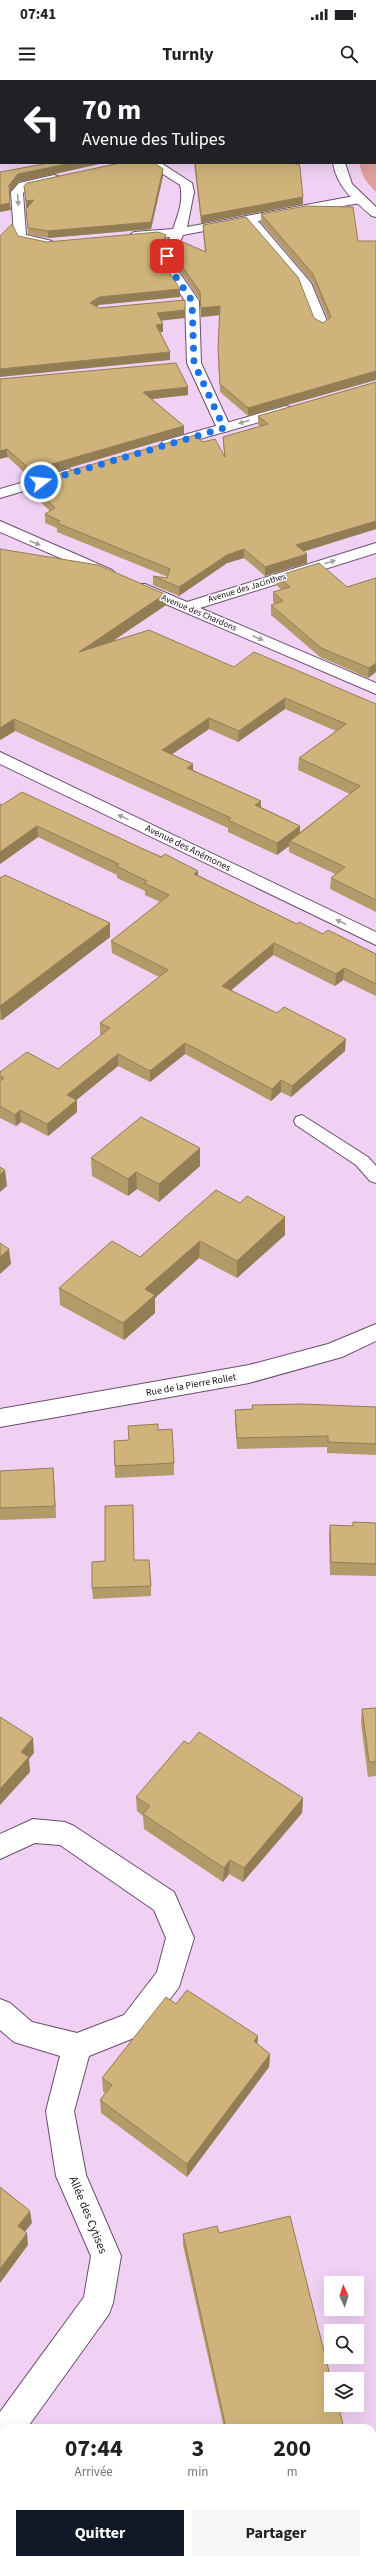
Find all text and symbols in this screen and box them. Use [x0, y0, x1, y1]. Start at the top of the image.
text: 07:41 [20, 4, 56, 25]
text: Turnly [162, 42, 214, 67]
icon: menu [16, 43, 38, 65]
icon: search [338, 43, 360, 65]
text: 70 m [82, 90, 141, 130]
icon: left [16, 96, 68, 148]
text: Avenue des Tulipes [82, 127, 225, 152]
one-way arrow [14, 194, 21, 206]
pin [150, 239, 184, 273]
icon: arrive [156, 245, 178, 267]
one-way arrow [238, 419, 250, 425]
position arrow [20, 461, 62, 503]
one-way arrow [30, 540, 41, 546]
one-way arrow [324, 559, 336, 565]
street label: Avenue des Jacinthes [206, 570, 288, 606]
street label: Avenue des Chardons [159, 591, 239, 635]
one-way arrow [252, 635, 264, 641]
one-way arrow [117, 814, 129, 820]
street label: Avenue des Anémones [143, 821, 233, 875]
one-way arrow [335, 919, 347, 925]
street label: Rue de la Pierre Rollet [145, 1370, 238, 1400]
street label: Allée des Cytises [65, 2174, 111, 2256]
north arrow [324, 2276, 364, 2316]
map controls [324, 2276, 364, 2412]
button: search [324, 2324, 364, 2364]
button: layers [324, 2372, 364, 2412]
text: 07:44 [65, 2431, 123, 2466]
text: 3 [192, 2431, 204, 2466]
text: 200 [273, 2431, 311, 2466]
text: Arrivée [75, 2463, 113, 2481]
text: min [187, 2463, 208, 2481]
text: m [287, 2463, 298, 2481]
button: Quitter [16, 2510, 184, 2556]
button: Partager [192, 2510, 360, 2556]

